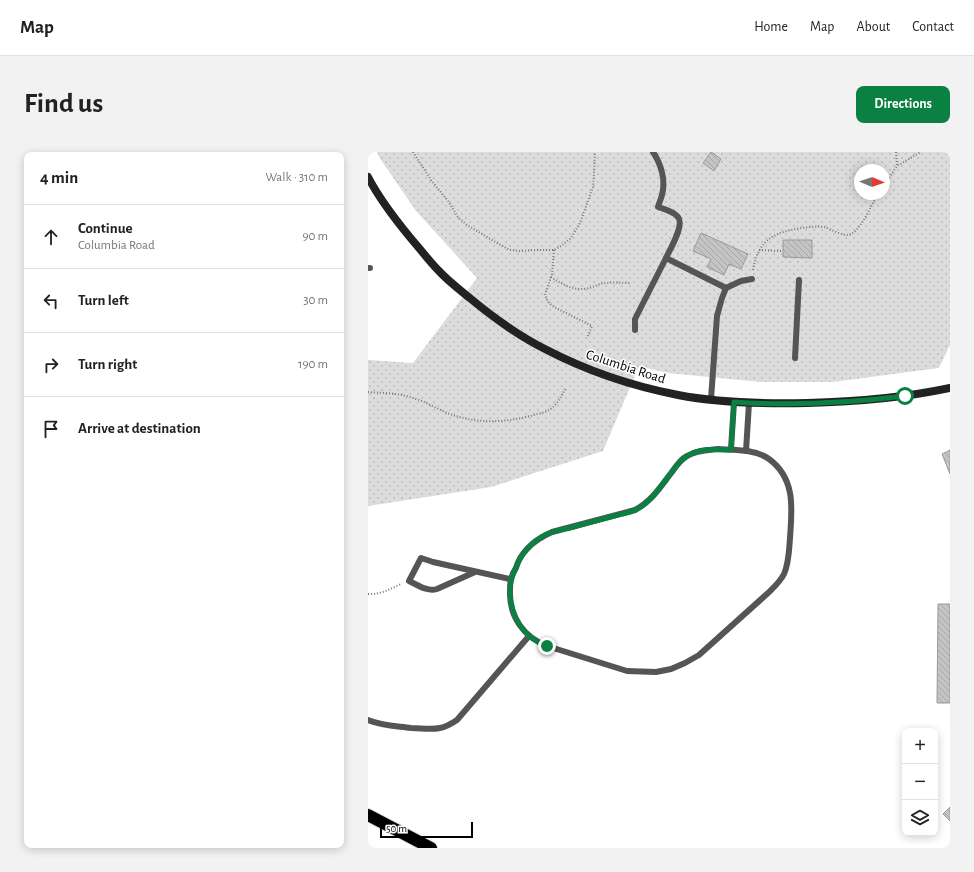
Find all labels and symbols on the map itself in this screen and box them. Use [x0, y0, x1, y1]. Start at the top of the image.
north arrow [854, 164, 890, 200]
street label: Columbia Road [584, 348, 667, 386]
route start [896, 387, 914, 405]
route end [538, 637, 556, 655]
scale bar [380, 820, 473, 839]

